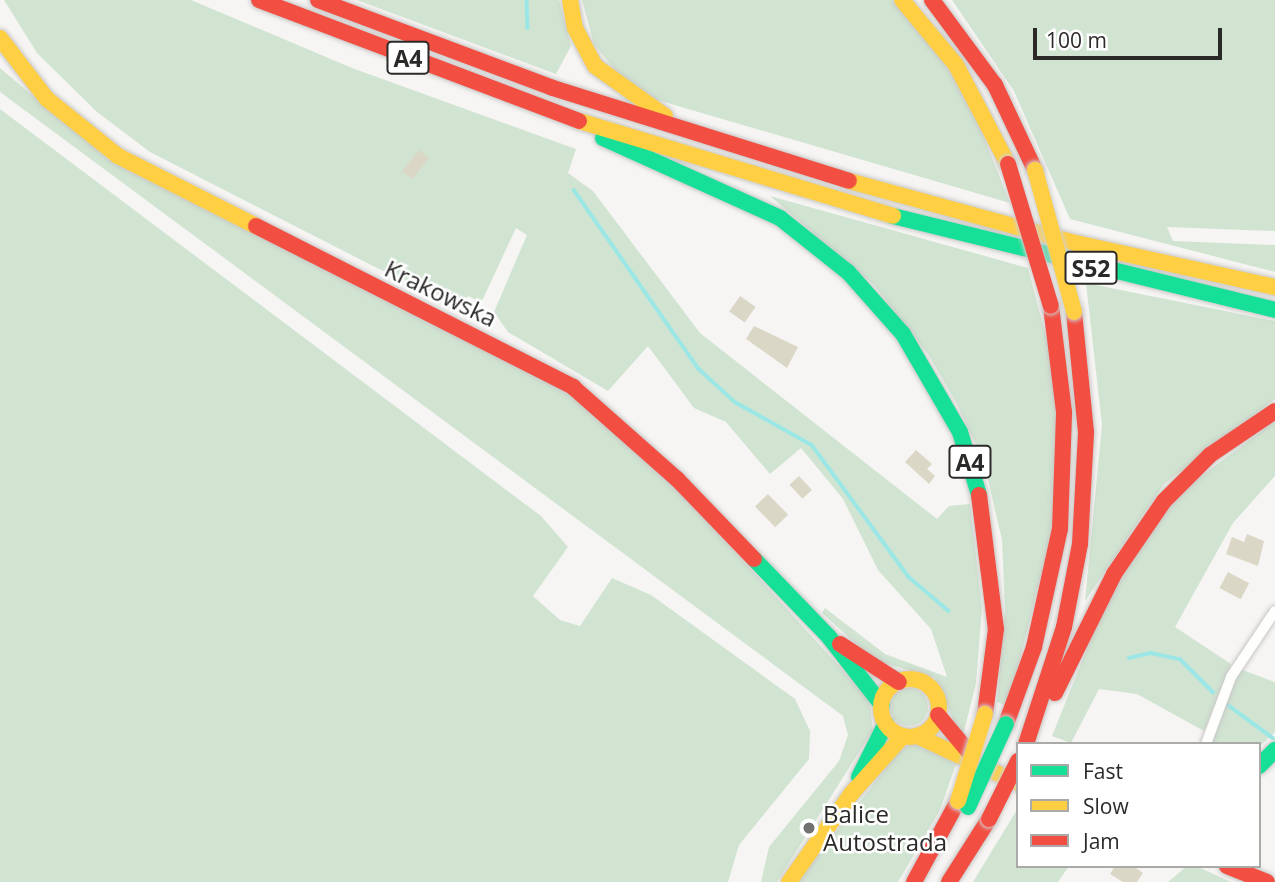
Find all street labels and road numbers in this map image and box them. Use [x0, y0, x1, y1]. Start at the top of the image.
road number: A4 [385, 39, 431, 78]
road number: S52 [1063, 248, 1119, 288]
street label: Krakowska [380, 254, 502, 332]
road number: A4 [947, 442, 993, 482]

